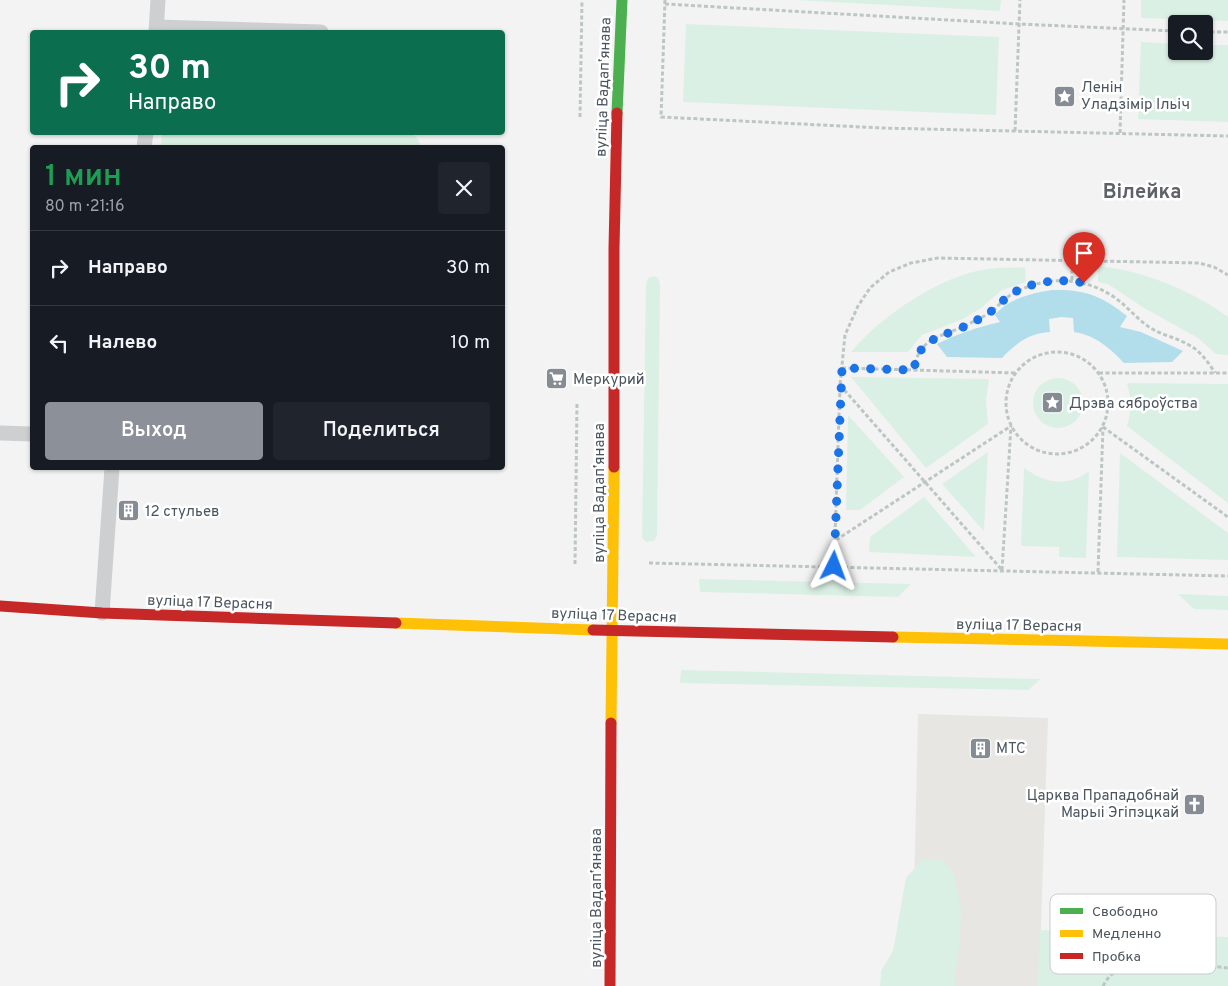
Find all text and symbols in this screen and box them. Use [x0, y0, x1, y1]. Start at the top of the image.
map controls [1168, 15, 1213, 60]
button: search [1168, 15, 1213, 60]
street label: вуліца Вадапʼянава [593, 17, 616, 157]
text: 30 m [128, 47, 211, 91]
icon: right [45, 50, 110, 115]
place label: Ленін Уладзімір Ільіч [1081, 79, 1190, 115]
place icon: Ленін Уладзімір Ільіч [1053, 84, 1077, 108]
text: Направо [128, 90, 216, 117]
text: 1 мин [45, 159, 122, 196]
button: close [438, 162, 490, 214]
district label: Вілейка [1103, 180, 1181, 206]
text: 80 m · 21:16 [45, 197, 125, 217]
pin [1063, 232, 1105, 283]
icon: arrive [1070, 239, 1098, 267]
icon: right [45, 254, 73, 282]
text: Направо [88, 256, 168, 280]
text: 30 m [446, 256, 490, 280]
icon: left [45, 329, 73, 357]
text: Налево [88, 331, 157, 355]
text: 10 m [450, 331, 490, 355]
supermarket icon: Меркурий [545, 367, 569, 391]
place label: Меркурий [573, 371, 645, 390]
place icon: Дрэва сяброўства [1041, 391, 1065, 415]
place label: Дрэва сяброўства [1069, 395, 1198, 414]
button: Выход [45, 402, 263, 460]
button: Поделиться [273, 402, 490, 460]
street label: вуліца Вадапʼянава [591, 423, 610, 563]
building icon: 12 стульев [117, 499, 141, 523]
place label: 12 стульев [145, 503, 219, 522]
position arrow [807, 539, 859, 591]
street label: вуліца 17 Верасня [147, 592, 273, 615]
street label: вуліца 17 Верасня [551, 605, 677, 628]
street label: вуліца 17 Верасня [956, 616, 1082, 637]
building icon: МТС [968, 736, 992, 760]
place label: МТС [996, 740, 1026, 759]
place label: Царква Прападобнай Марыі Эгіпэцкай [1027, 787, 1179, 823]
church icon: Царква Прападобнай Марыі Эгіпэцкай [1183, 792, 1207, 816]
street label: вуліца Вадапʼянава [588, 828, 607, 968]
legend [1050, 894, 1216, 974]
text: Свободно [1092, 904, 1158, 921]
text: Медленно [1092, 926, 1161, 943]
text: Пробка [1092, 949, 1141, 966]

